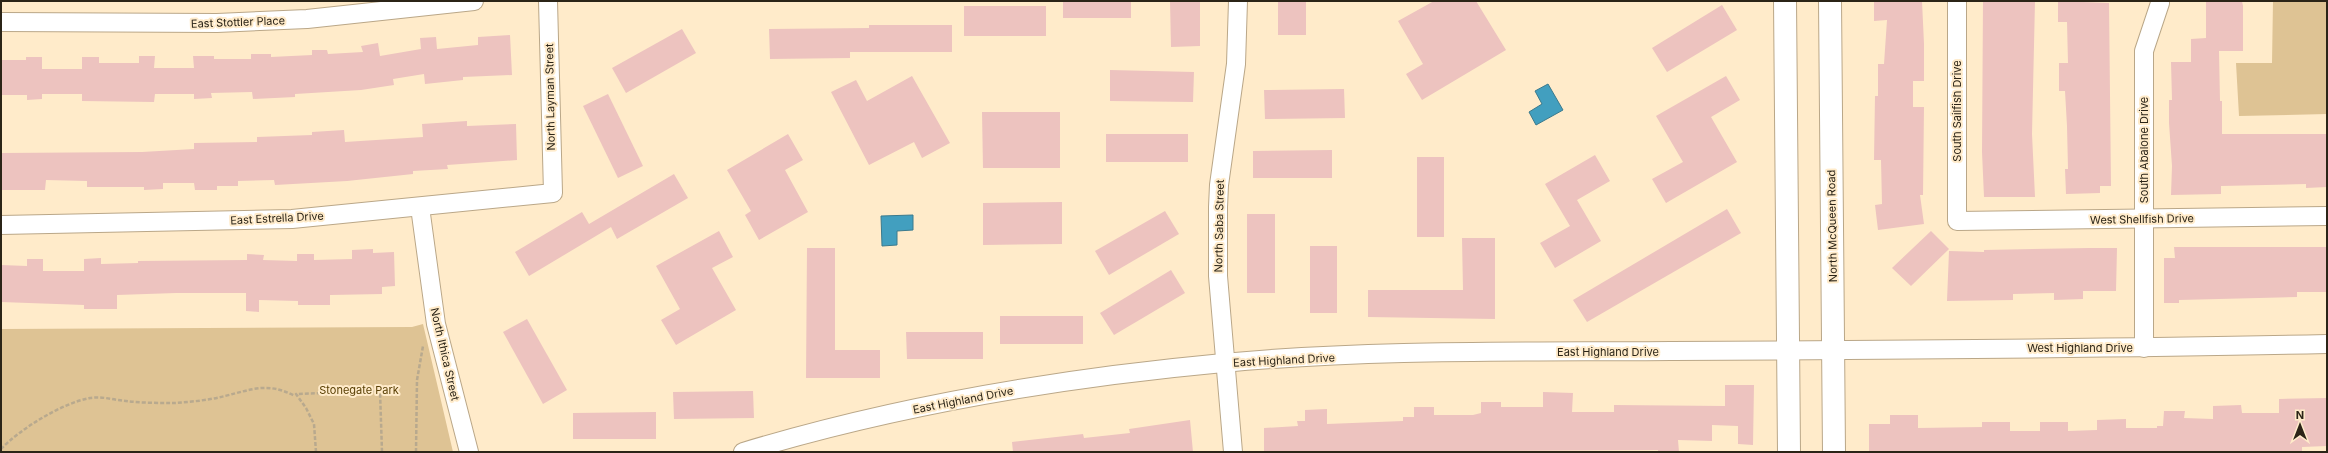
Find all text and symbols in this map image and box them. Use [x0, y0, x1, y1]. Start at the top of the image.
street label: East Stottler Place [191, 13, 285, 31]
street label: North Layman Street [542, 43, 558, 151]
street label: South Sailfish Drive [1950, 60, 1964, 162]
street label: South Abalone Drive [2137, 97, 2151, 203]
street label: North McQueen Road [1824, 170, 1840, 282]
street label: North Saba Street [1211, 179, 1227, 273]
street label: East Estrella Drive [230, 209, 324, 227]
street label: West Shellfish Drive [2090, 211, 2194, 227]
street label: North Ithica Street [427, 306, 463, 402]
street label: West Highland Drive [2027, 341, 2133, 355]
street label: East Highland Drive [1557, 345, 1659, 359]
street label: East Highland Drive [1233, 350, 1335, 370]
park label: Stonegate Park [319, 383, 399, 397]
street label: East Highland Drive [912, 383, 1014, 417]
north arrow [2280, 405, 2320, 445]
text: N [2296, 408, 2304, 422]

